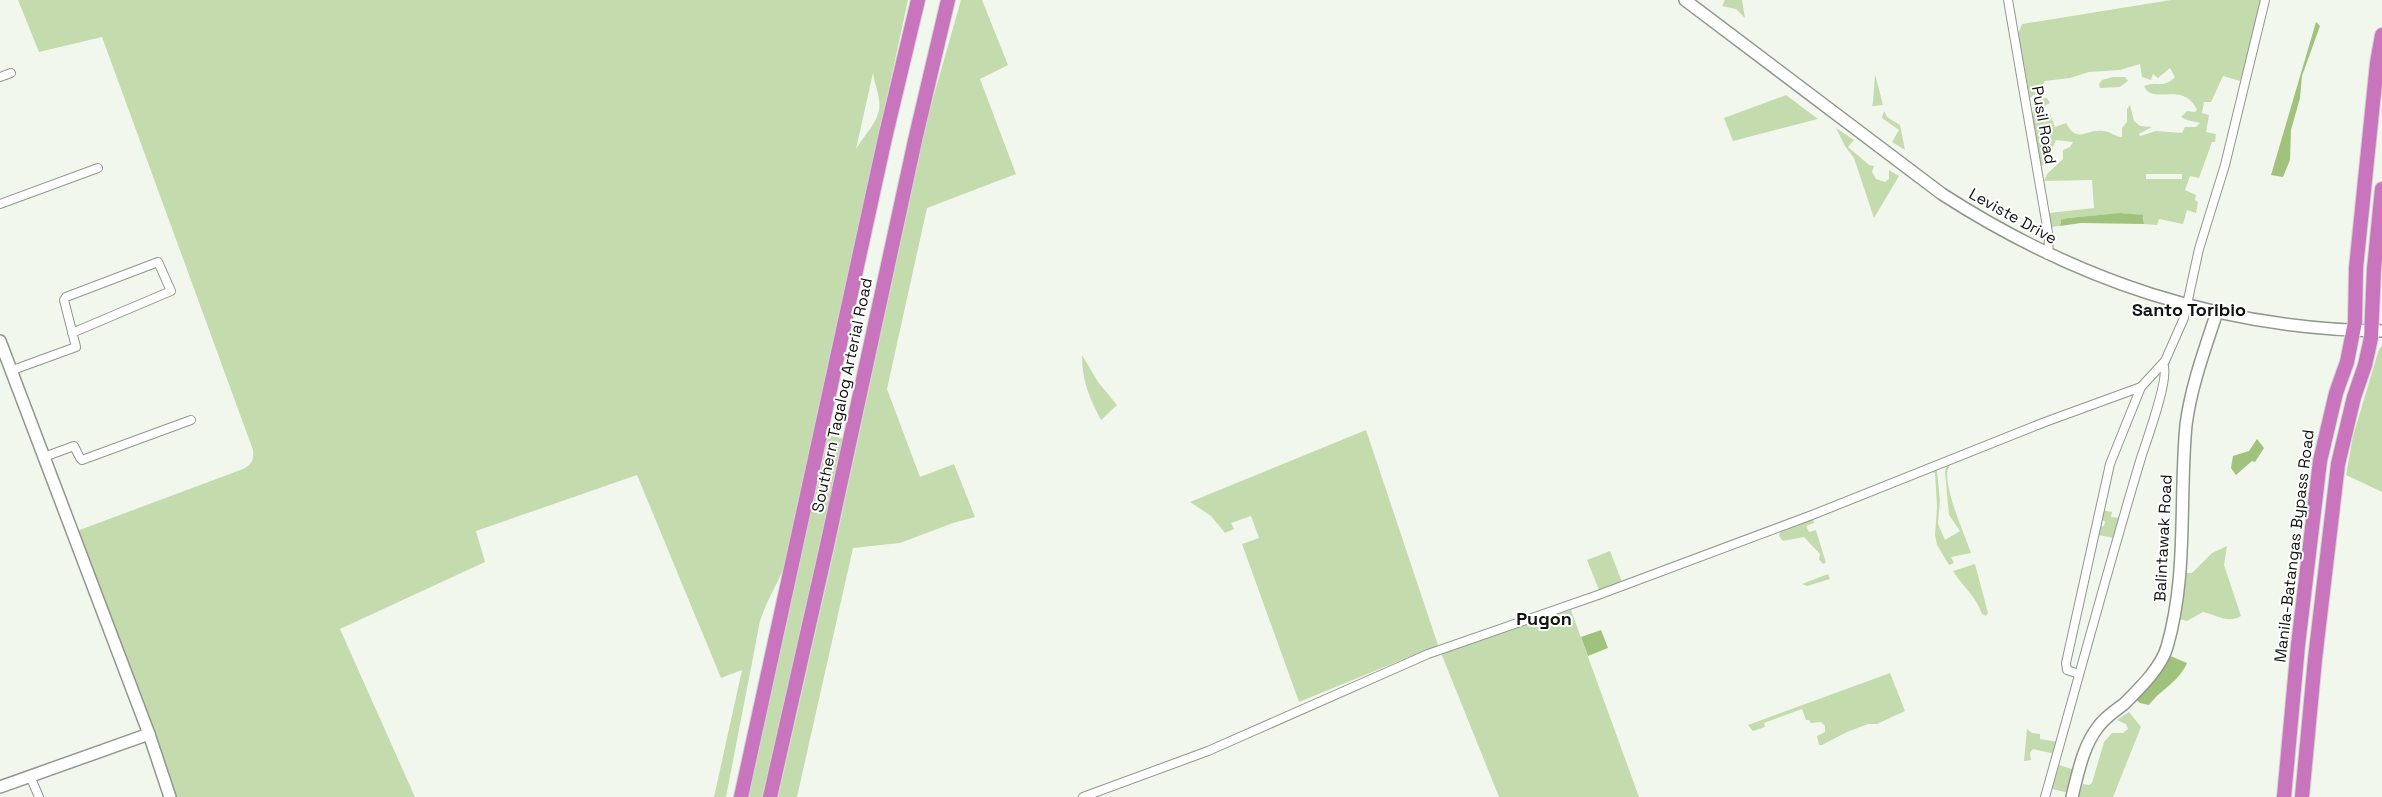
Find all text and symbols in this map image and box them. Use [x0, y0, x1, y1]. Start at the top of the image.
street label: Pusil Road [2027, 84, 2061, 166]
street label: Leviste Drive [1965, 183, 2061, 249]
street label: Southern Tagalog Arterial Road [807, 276, 877, 514]
district label: Santo Toribio [2132, 298, 2246, 321]
street label: Manila-Batangas Bypass Road [2269, 428, 2319, 664]
street label: Balintawak Road [2149, 474, 2177, 602]
district label: Pugon [1516, 607, 1572, 630]

